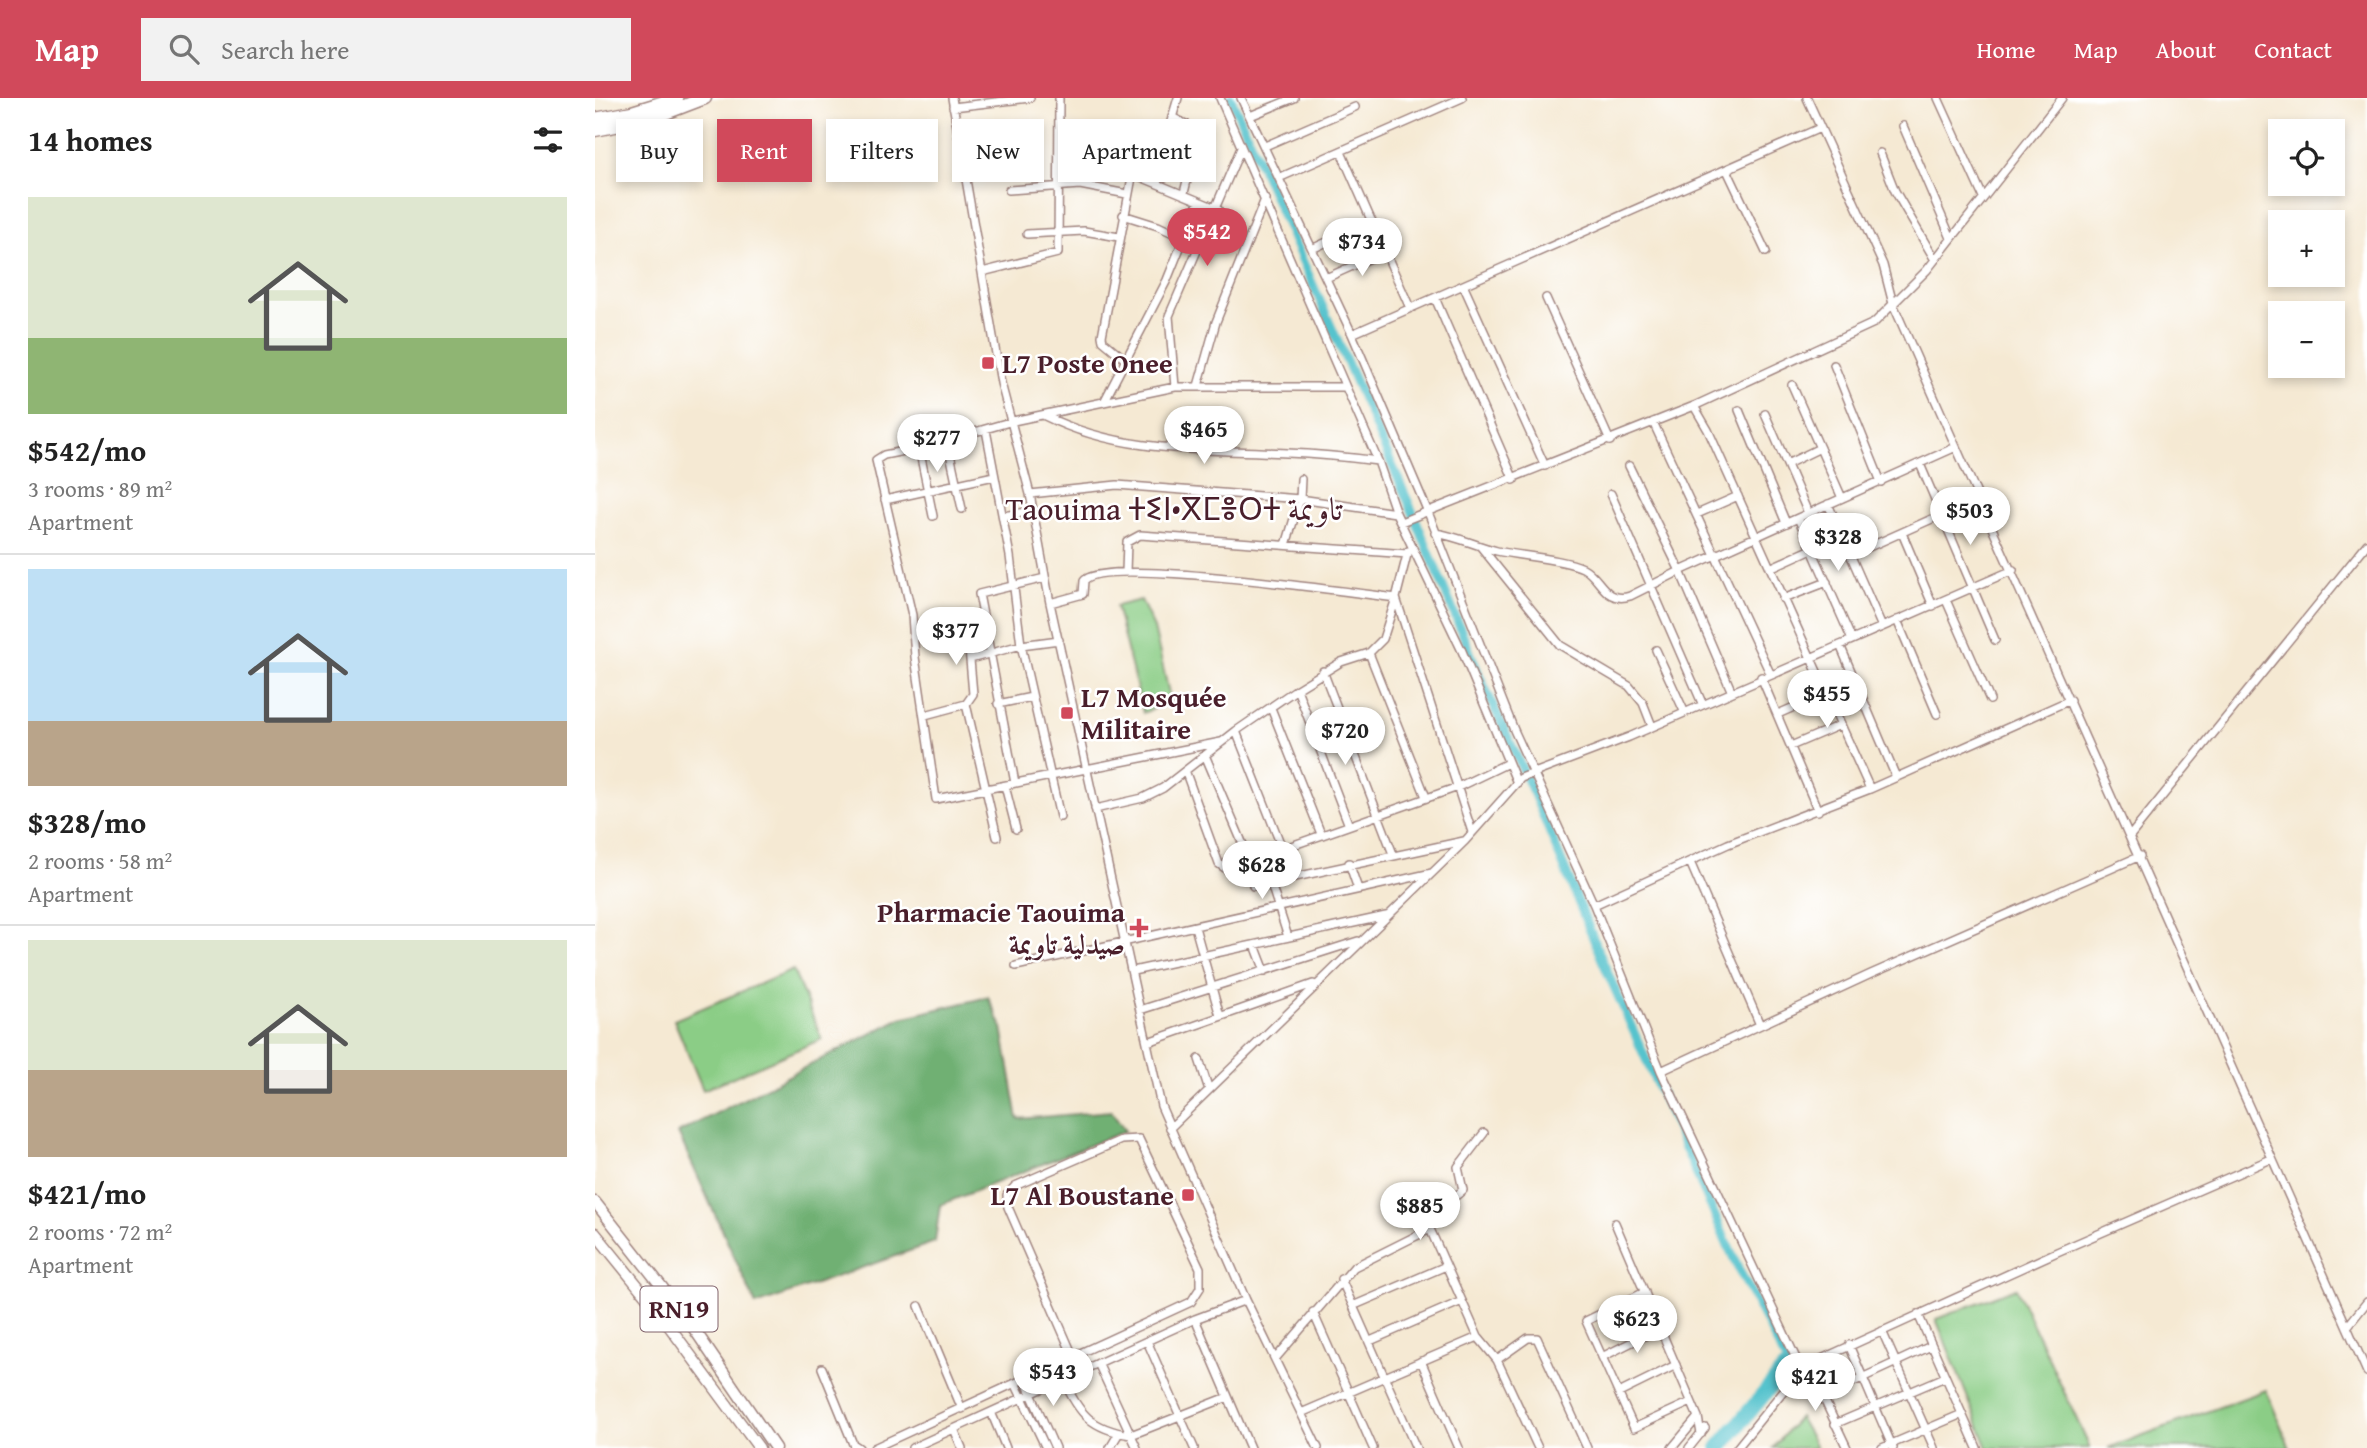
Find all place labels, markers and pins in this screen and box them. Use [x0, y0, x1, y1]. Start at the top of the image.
pin: $542 [1166, 208, 1248, 268]
pin: $734 [1321, 218, 1403, 278]
place label: L7 Poste Onee [1002, 342, 1173, 383]
marker: L7 Poste Onee [980, 355, 996, 371]
pin: $465 [1163, 406, 1245, 466]
pin: $277 [896, 414, 978, 474]
pin: $503 [1929, 488, 2011, 547]
pin: $328 [1797, 514, 1879, 573]
pin: $377 [915, 608, 997, 667]
pin: $455 [1786, 670, 1868, 730]
place label: L7 Mosquée Militaire [1081, 676, 1226, 749]
marker: L7 Mosquée Militaire [1059, 705, 1075, 721]
pin: $720 [1304, 708, 1386, 767]
pin: $628 [1221, 842, 1303, 901]
place label: Pharmacie Taouima صيدلية تاويمة [877, 891, 1126, 964]
marker: Pharmacie Taouima صيدلية تاويمة [1131, 920, 1147, 936]
place label: L7 Al Boustane [990, 1174, 1174, 1215]
pin: $885 [1379, 1182, 1461, 1242]
marker: L7 Al Boustane [1180, 1187, 1196, 1203]
pin: $623 [1596, 1296, 1678, 1355]
pin: $543 [1012, 1348, 1094, 1408]
pin: $421 [1774, 1354, 1856, 1413]

